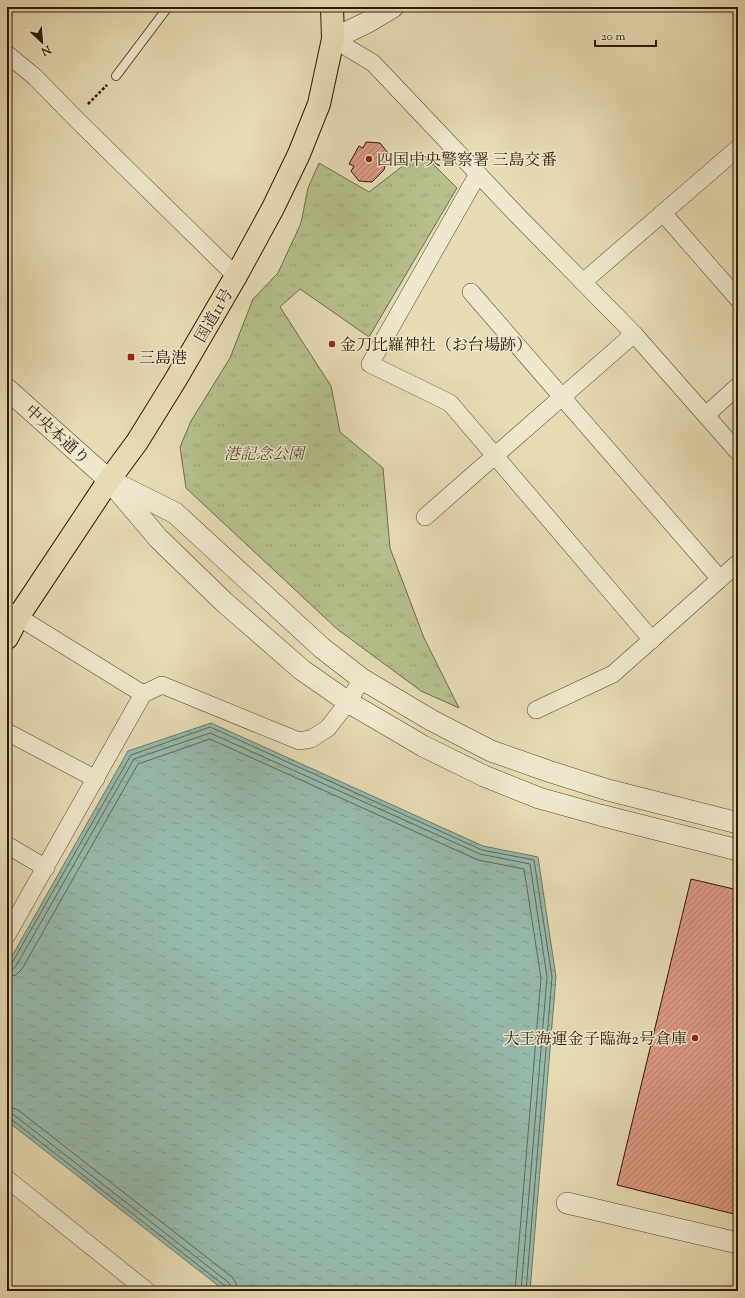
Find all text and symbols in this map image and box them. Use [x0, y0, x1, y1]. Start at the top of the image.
north arrow [22, 22, 62, 62]
scale bar [595, 22, 656, 48]
text: 20 m [601, 28, 626, 46]
text: N [38, 41, 54, 59]
place label: 四国中央警察署 三島交番 [377, 150, 556, 173]
marker: 四国中央警察署 三島交番 [364, 154, 374, 164]
street label: 国道11号 [190, 285, 240, 348]
place label: 金刀比羅神社（お台場跡） [340, 335, 532, 358]
marker: 金刀比羅神社（お台場跡） [327, 339, 337, 349]
place label: 三島港 [139, 348, 187, 371]
marker: 三島港 [126, 352, 136, 362]
street label: 中央本通り [19, 401, 94, 471]
park label: 港記念公園 [224, 444, 307, 467]
place label: 大王海運金子臨海2号倉庫 [504, 1029, 687, 1052]
marker: 大王海運金子臨海2号倉庫 [690, 1033, 700, 1043]

